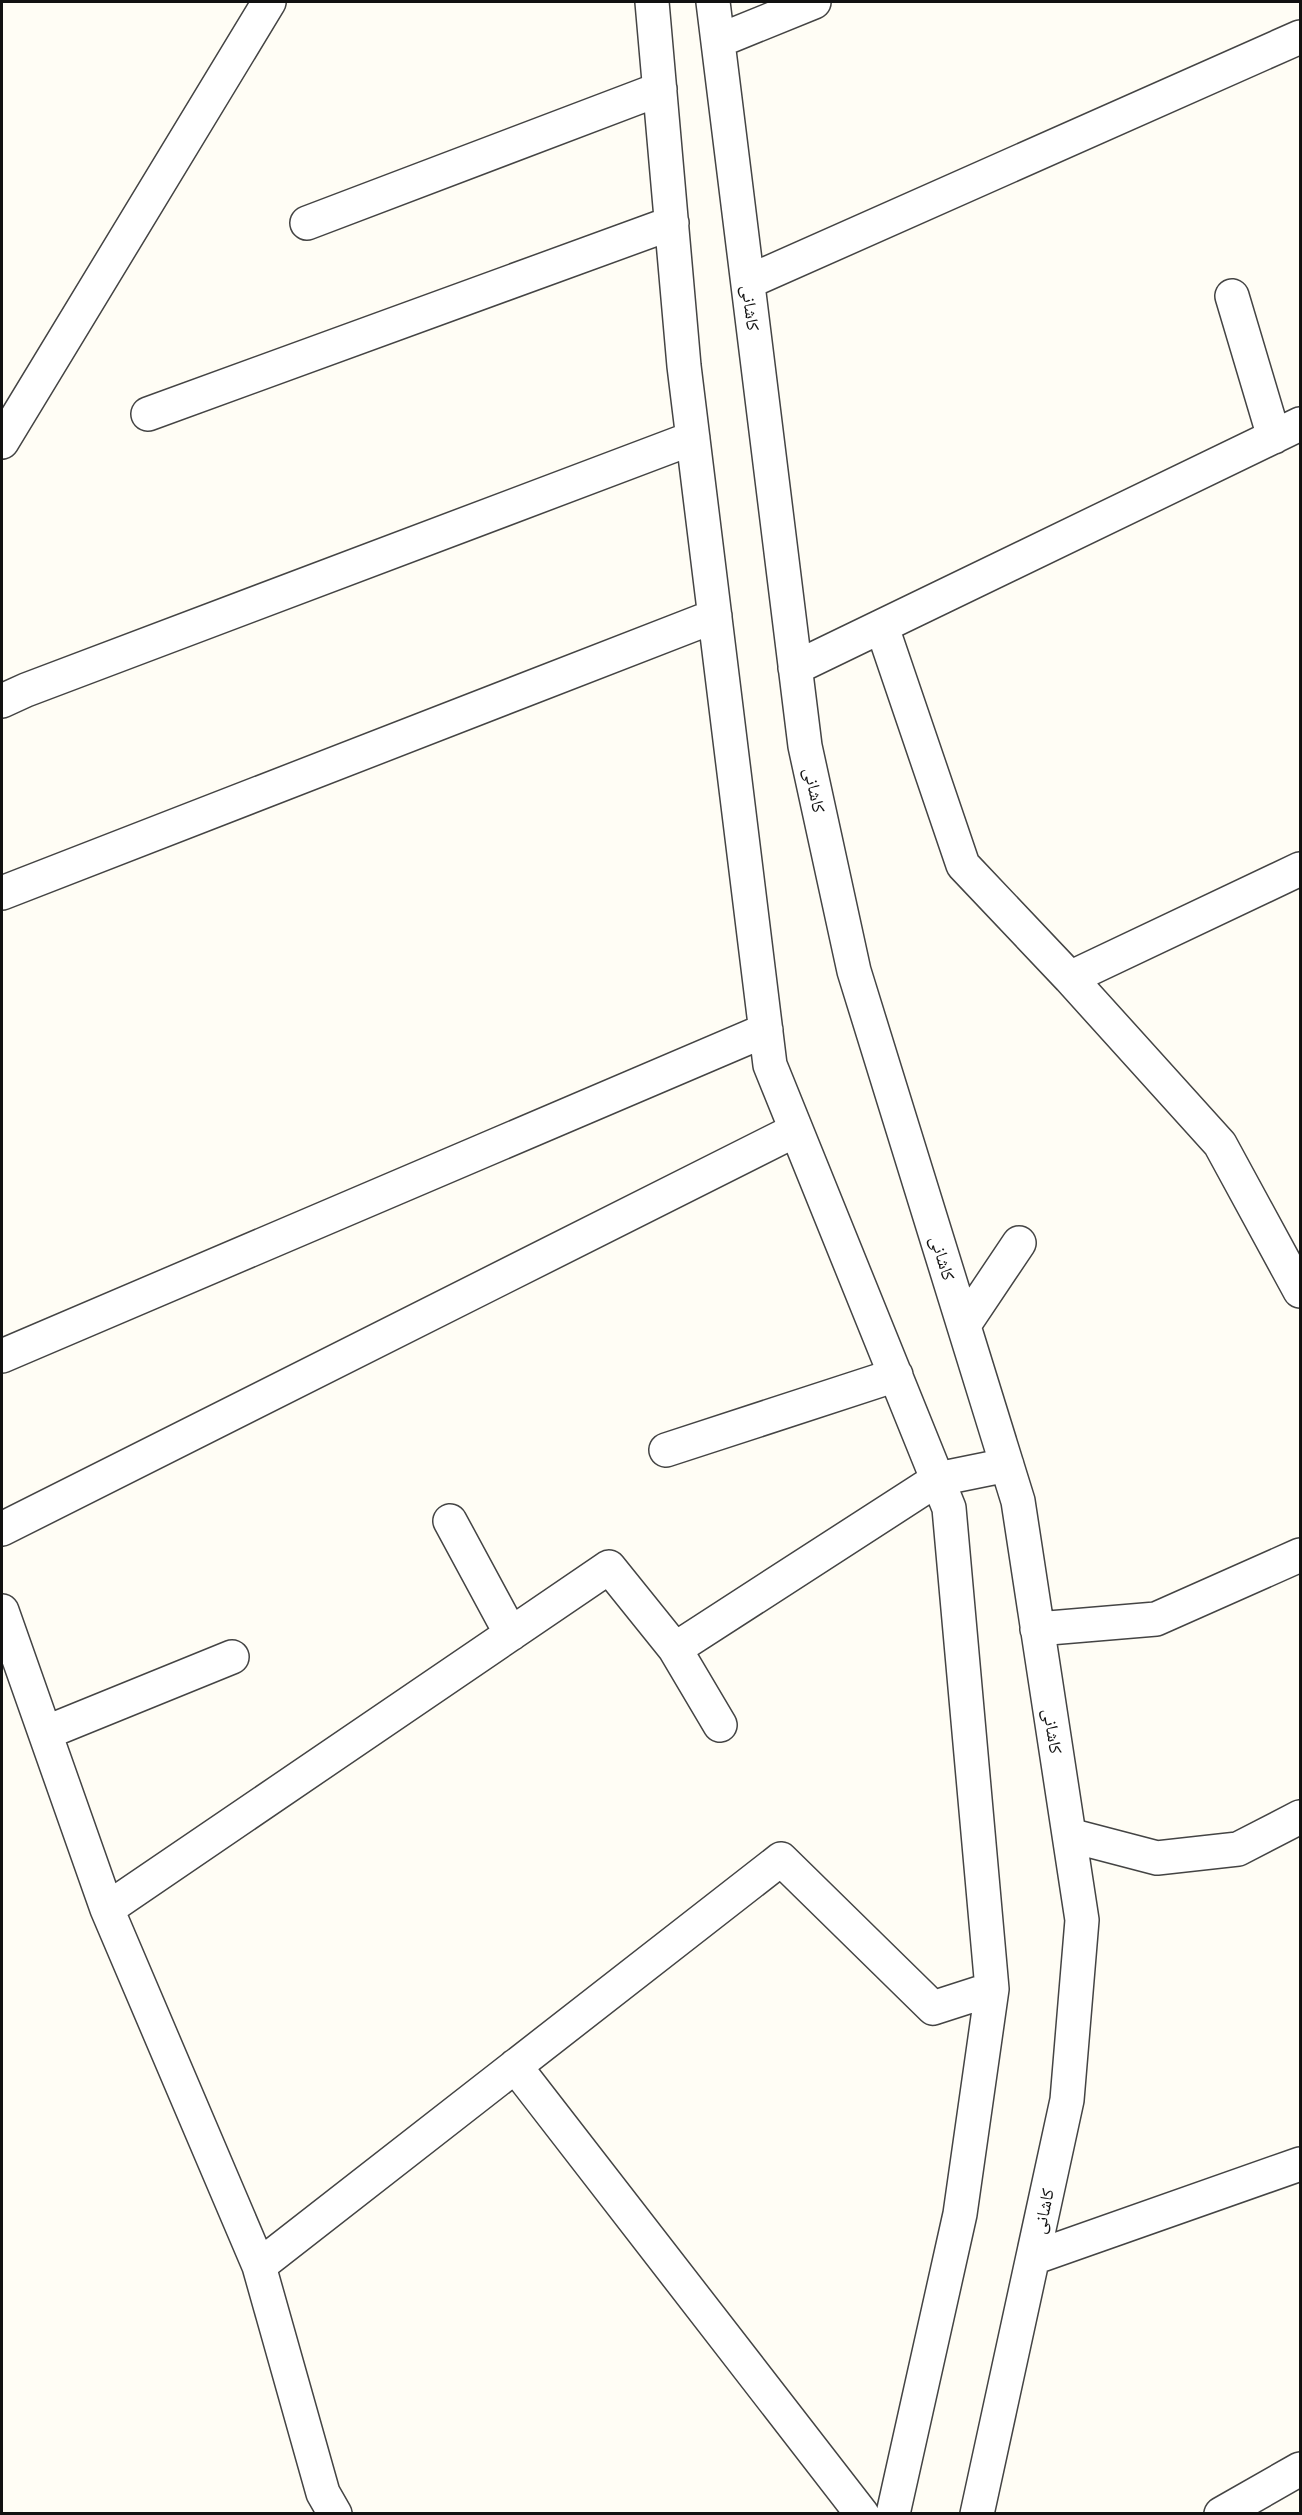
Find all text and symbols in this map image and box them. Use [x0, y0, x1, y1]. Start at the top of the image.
street label: کاشانی [737, 284, 765, 333]
street label: کاشانی [799, 765, 831, 815]
street label: کاشانی [925, 1233, 961, 1284]
street label: کاشانی [1038, 1707, 1068, 1756]
street label: کاشانی [1027, 2186, 1059, 2236]

